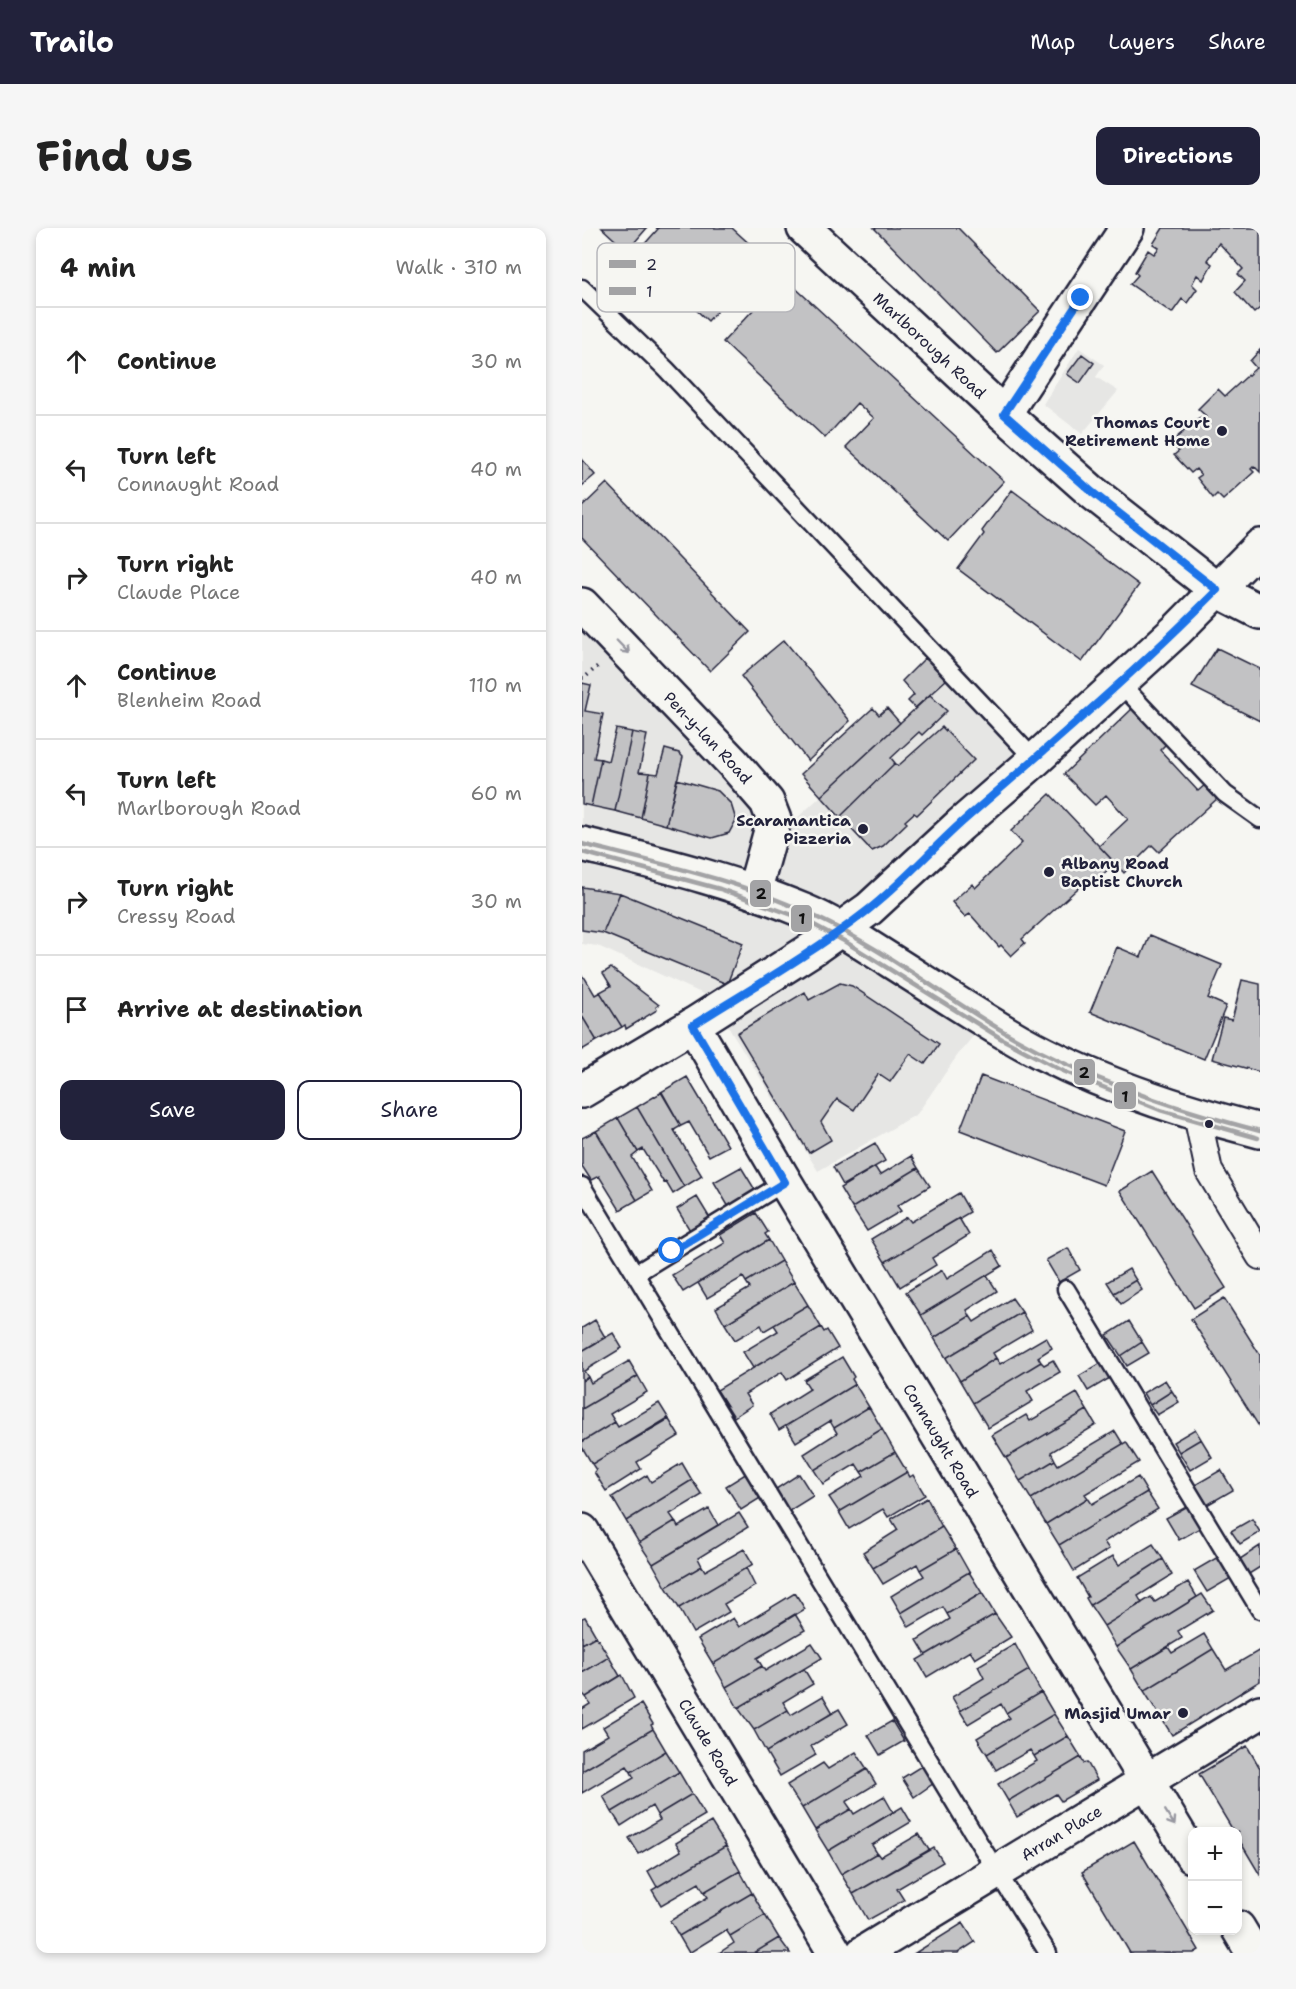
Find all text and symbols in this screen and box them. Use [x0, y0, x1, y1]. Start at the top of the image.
text: Trailo [30, 23, 114, 61]
text: Map [1030, 28, 1075, 56]
text: Layers [1108, 28, 1175, 56]
text: Share [1208, 28, 1266, 56]
button: Directions [1096, 127, 1260, 185]
text: Find us [36, 128, 193, 184]
legend [597, 243, 795, 312]
text: 4 min [60, 250, 136, 285]
text: Walk · 310 m [396, 254, 522, 280]
text: 2 [646, 254, 657, 275]
text: 1 [646, 281, 653, 302]
route end [1067, 284, 1093, 310]
street label: Marlborough Road [869, 287, 991, 403]
icon: ahead [60, 345, 93, 378]
text: Continue [117, 347, 217, 376]
text: 30 m [470, 348, 522, 374]
place label: Thomas Court Retirement Home [1065, 412, 1210, 451]
marker: Thomas Court Retirement Home [1215, 424, 1229, 438]
text: Turn left [117, 442, 216, 471]
icon: left [60, 453, 93, 486]
text: 40 m [470, 456, 522, 482]
text: Connaught Road [117, 471, 279, 497]
text: Turn right [117, 550, 234, 579]
icon: right [60, 561, 93, 594]
text: 40 m [470, 564, 522, 590]
text: Claude Place [117, 579, 240, 605]
one-way arrow [615, 640, 630, 655]
text: Continue [117, 658, 217, 687]
icon: ahead [60, 669, 93, 702]
text: 110 m [468, 672, 522, 698]
text: Blenheim Road [117, 687, 261, 713]
street label: Pen-y-lan Road [660, 687, 757, 788]
text: Turn left [117, 766, 216, 795]
icon: left [60, 777, 93, 810]
text: 60 m [470, 780, 522, 806]
text: Marlborough Road [117, 795, 301, 821]
place label: Scaramantica Pizzeria [736, 810, 851, 849]
marker: Scaramantica Pizzeria [856, 822, 870, 836]
place label: Albany Road Baptist Church [1061, 853, 1183, 892]
marker: Albany Road Baptist Church [1042, 865, 1056, 879]
text: Turn right [117, 874, 234, 903]
line badge: 2 [749, 879, 772, 908]
text: 2 [755, 883, 767, 904]
icon: right [60, 885, 93, 918]
text: 30 m [470, 888, 522, 914]
text: Cressy Road [117, 903, 235, 929]
line badge: 1 [790, 904, 813, 933]
text: 1 [798, 908, 806, 929]
icon: arrive [60, 993, 93, 1026]
text: Arrive at destination [117, 995, 363, 1024]
line badge: 2 [1073, 1058, 1096, 1086]
text: 2 [1078, 1062, 1090, 1083]
button: Save [60, 1080, 285, 1140]
button: Share [297, 1080, 522, 1140]
line badge: 1 [1113, 1081, 1137, 1110]
text: 1 [1121, 1086, 1129, 1107]
unlabelled marker [1203, 1118, 1215, 1130]
route start [658, 1237, 684, 1263]
street label: Connaught Road [899, 1380, 984, 1502]
street label: Claude Road [674, 1694, 743, 1790]
place label: Masjid Umar [1064, 1703, 1171, 1724]
marker: Masjid Umar [1176, 1706, 1190, 1720]
street label: Arran Place [1017, 1800, 1106, 1865]
one-way arrow [1163, 1810, 1176, 1827]
map controls [1188, 1827, 1242, 1935]
button: + [1188, 1827, 1242, 1881]
button: − [1188, 1881, 1242, 1935]

